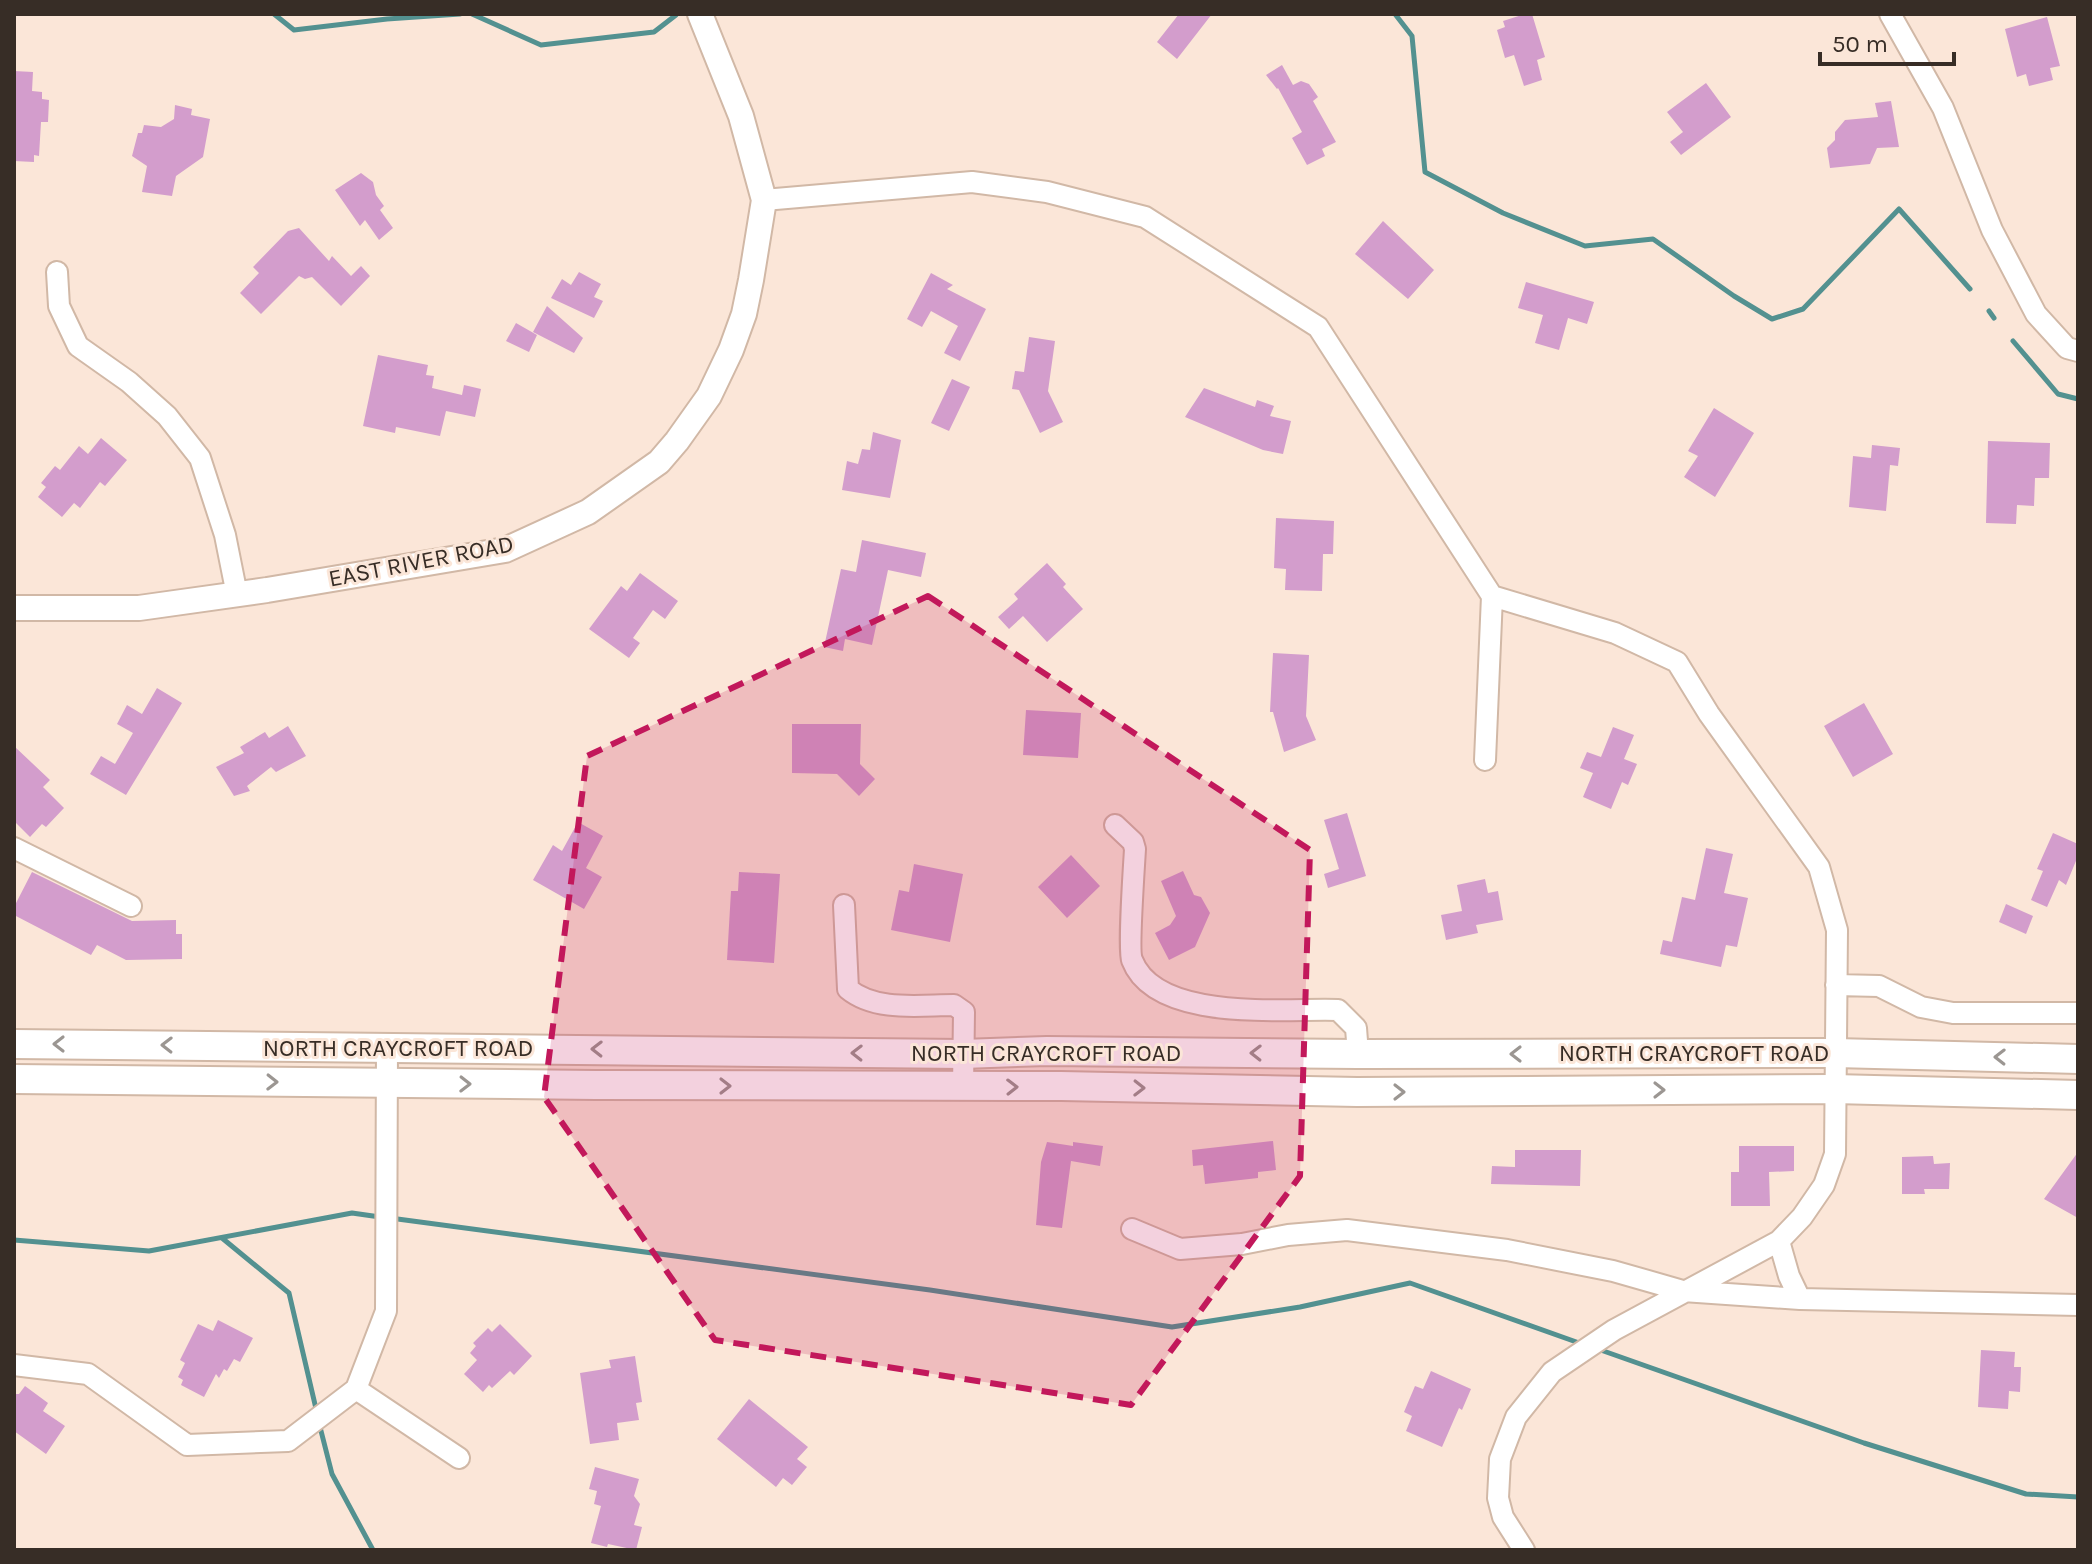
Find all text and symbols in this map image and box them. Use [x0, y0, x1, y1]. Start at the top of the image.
scale bar [1820, 16, 1954, 66]
text: 50 m [1832, 30, 1888, 58]
street label: EAST RIVER ROAD [326, 529, 516, 593]
street label: NORTH CRAYCROFT ROAD [263, 1034, 533, 1062]
one-way arrow [52, 1035, 65, 1053]
one-way arrow [160, 1037, 173, 1054]
street label: NORTH CRAYCROFT ROAD [911, 1039, 1181, 1067]
street label: NORTH CRAYCROFT ROAD [1559, 1039, 1829, 1067]
one-way arrow [590, 1041, 603, 1058]
one-way arrow [850, 1044, 863, 1062]
one-way arrow [1249, 1044, 1262, 1062]
one-way arrow [1509, 1045, 1522, 1063]
one-way arrow [1993, 1048, 2006, 1065]
one-way arrow [266, 1073, 279, 1091]
one-way arrow [459, 1075, 472, 1093]
one-way arrow [719, 1077, 732, 1095]
one-way arrow [1006, 1078, 1019, 1096]
one-way arrow [1133, 1079, 1146, 1097]
one-way arrow [1653, 1081, 1666, 1099]
one-way arrow [1393, 1083, 1406, 1101]

